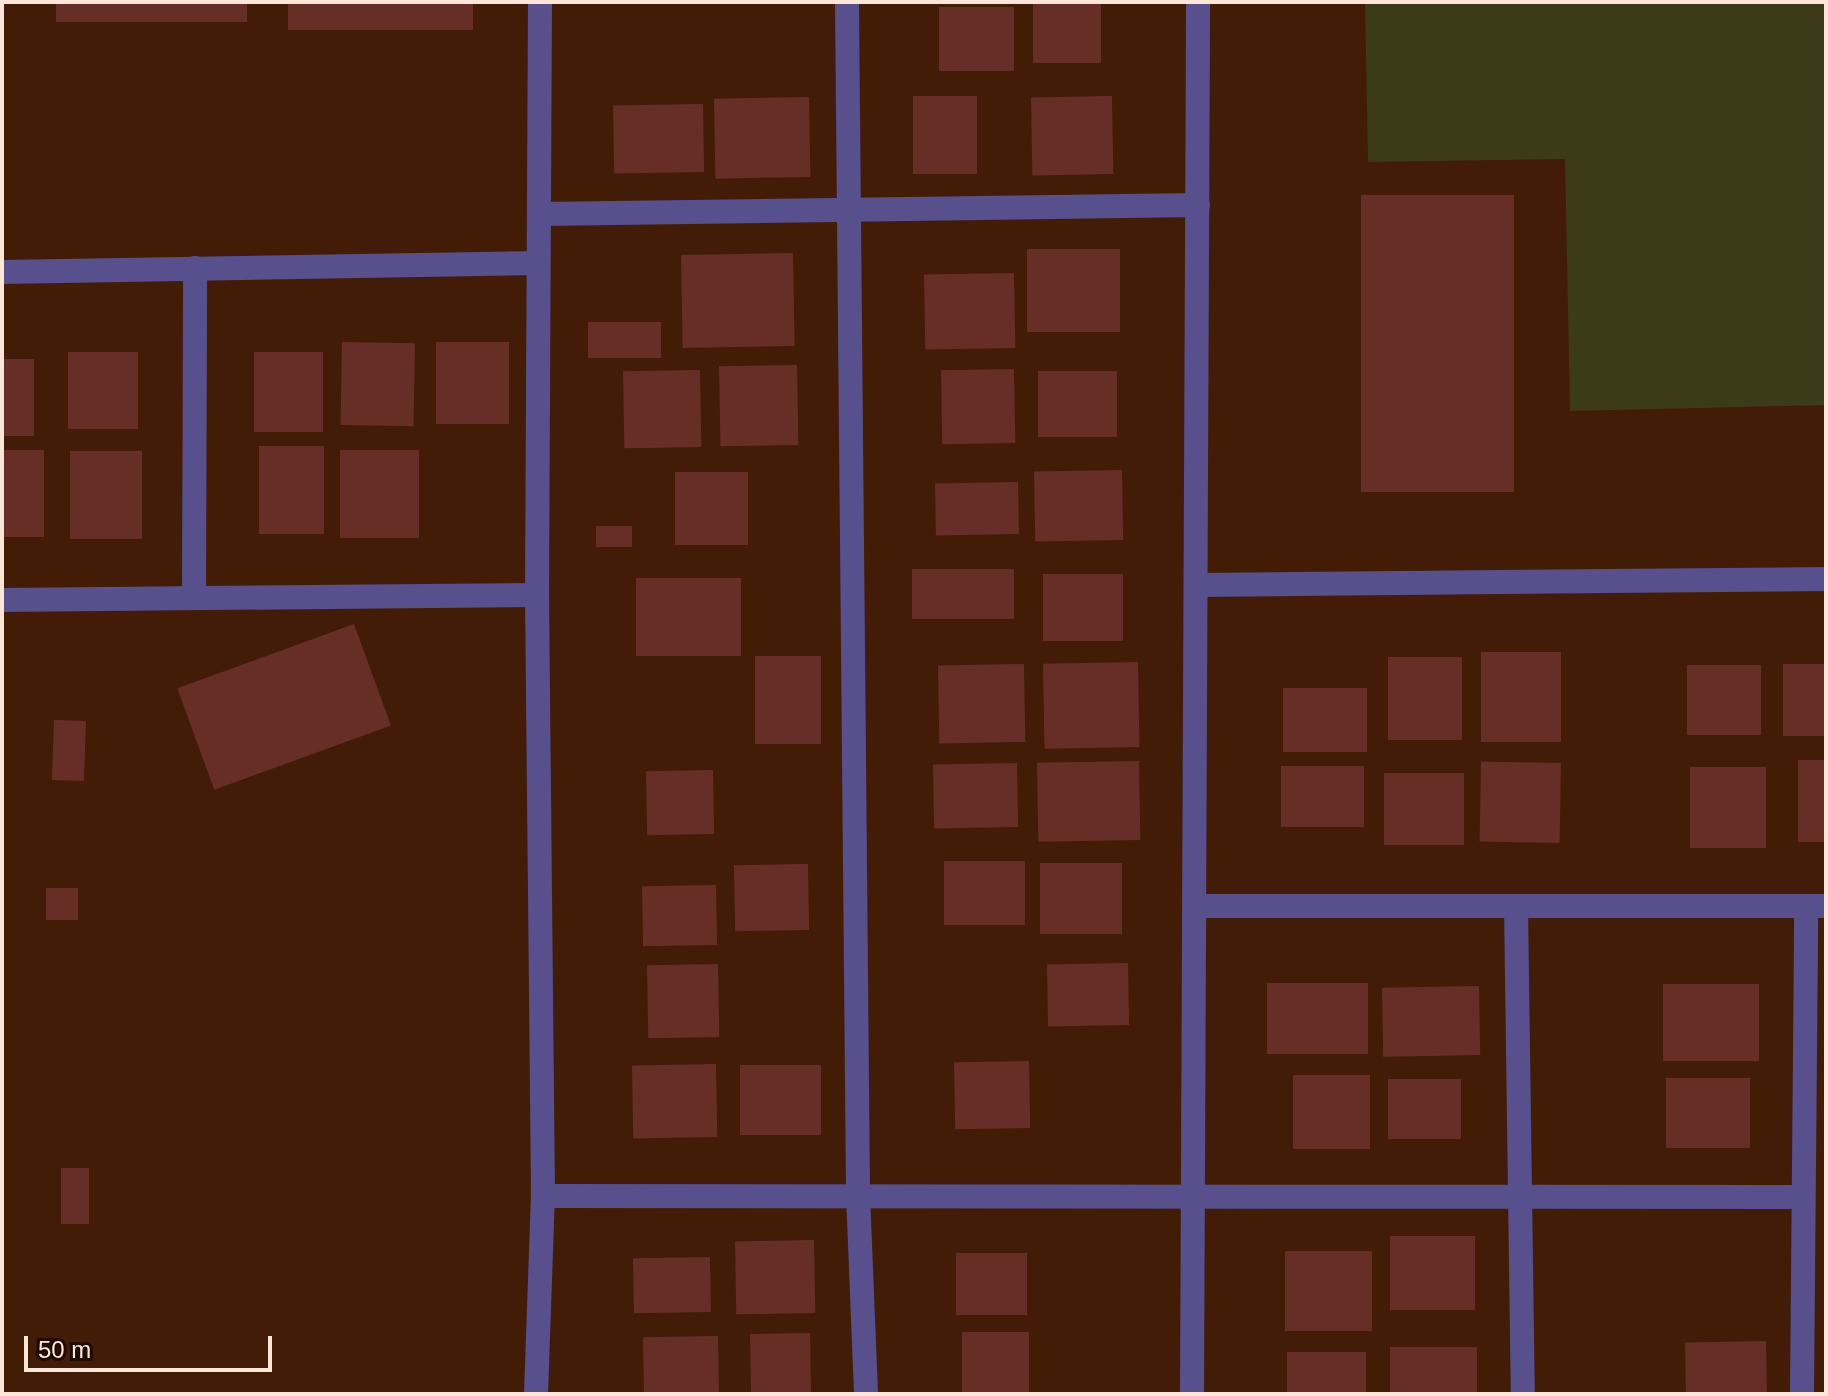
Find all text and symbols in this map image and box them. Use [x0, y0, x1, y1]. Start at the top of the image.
scale bar [28, 1320, 276, 1370]
text: 50 m [38, 1336, 91, 1363]

